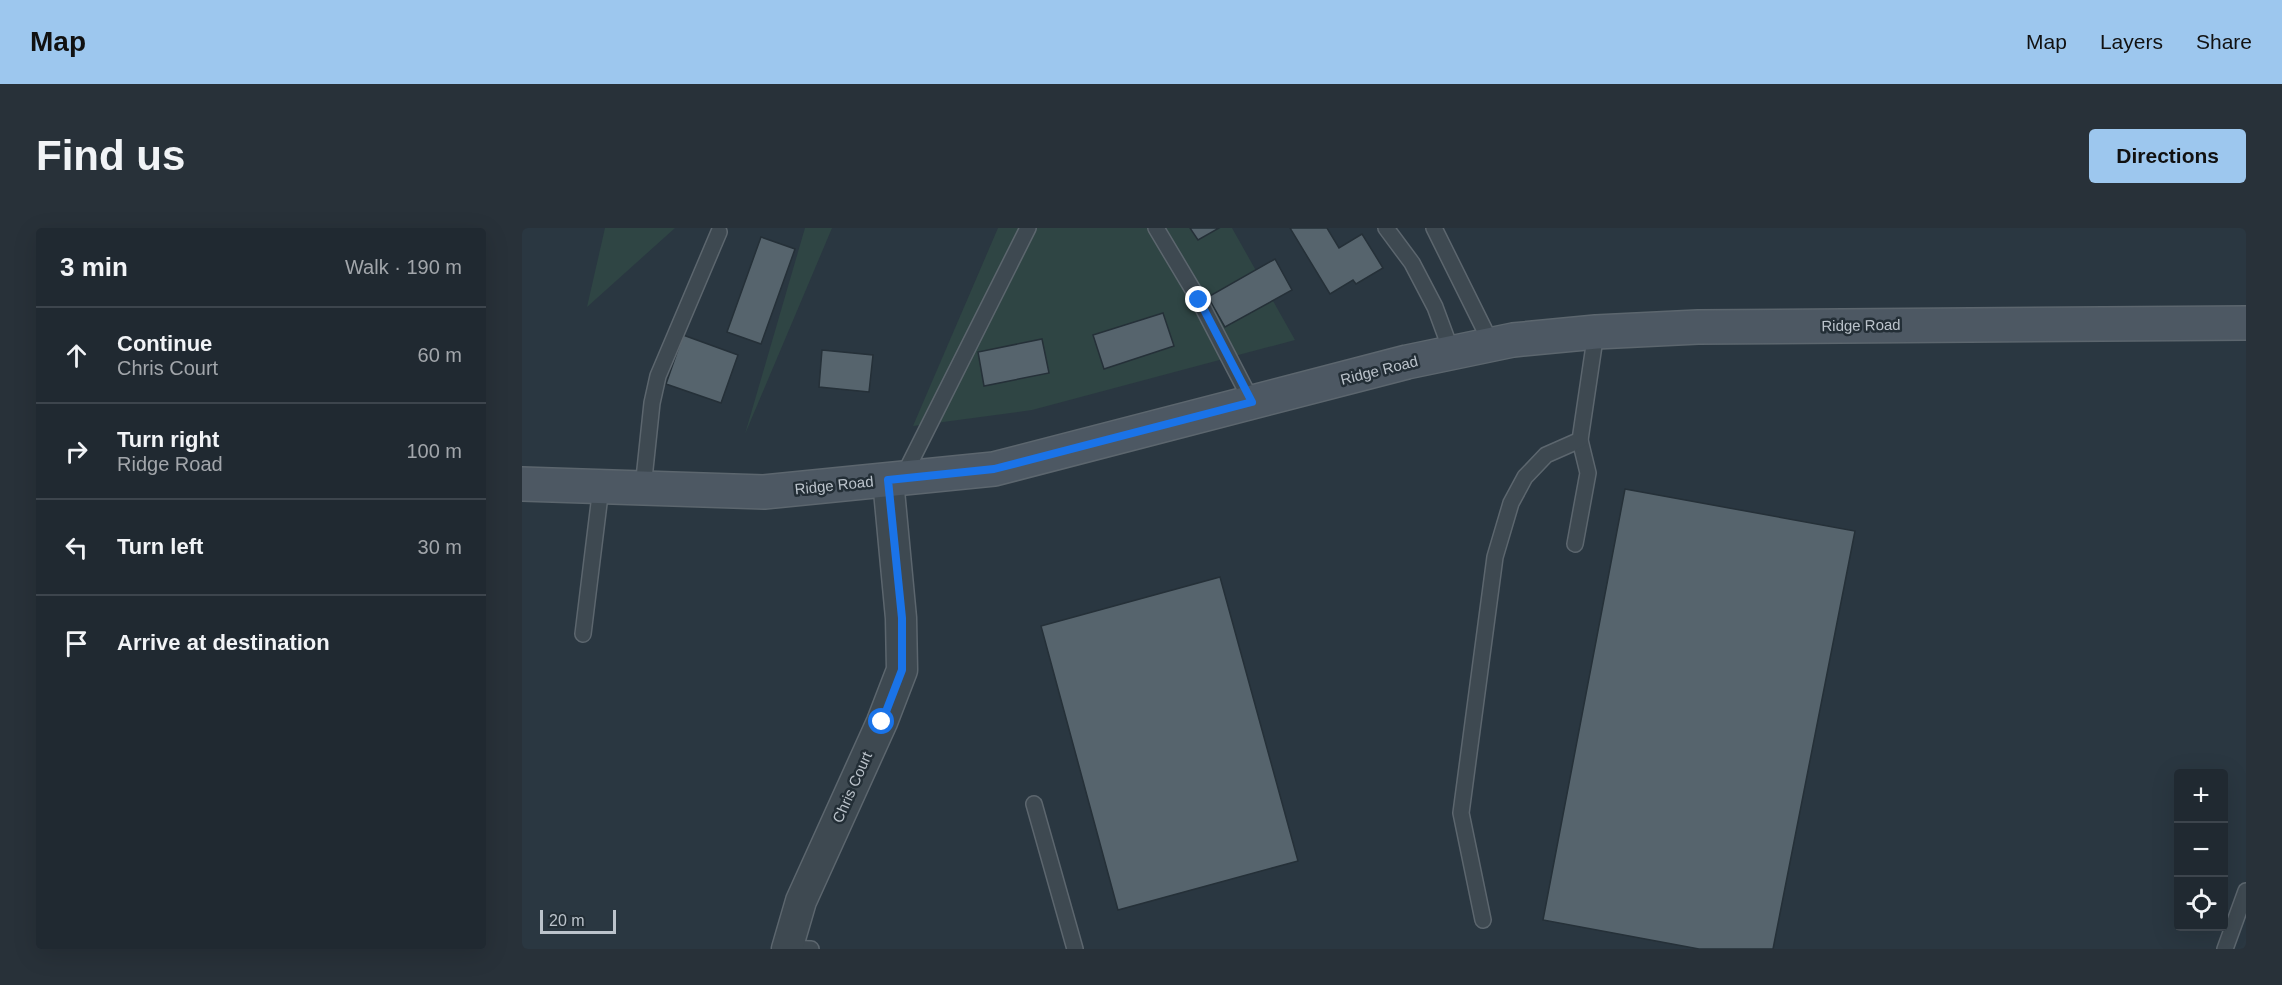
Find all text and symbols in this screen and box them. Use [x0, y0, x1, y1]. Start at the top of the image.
text: Map [30, 26, 86, 57]
text: Map [2026, 30, 2067, 53]
text: Layers [2100, 30, 2163, 53]
text: Share [2196, 30, 2252, 53]
button: Directions [2089, 129, 2246, 183]
text: Find us [36, 132, 185, 179]
text: 3 min [60, 252, 128, 282]
text: Walk · 190 m [345, 256, 462, 278]
route end [1185, 286, 1211, 312]
street label: Ridge Road [1821, 316, 1901, 334]
text: Continue [117, 331, 212, 356]
icon: ahead [60, 339, 93, 372]
text: 60 m [418, 344, 462, 366]
street label: Ridge Road [1339, 352, 1419, 388]
text: Chris Court [117, 357, 218, 379]
text: Turn right [117, 427, 219, 452]
icon: right [60, 435, 93, 468]
text: 100 m [406, 440, 462, 462]
text: Ridge Road [117, 453, 223, 475]
street label: Ridge Road [794, 472, 874, 498]
icon: left [60, 531, 93, 564]
text: Turn left [117, 534, 203, 559]
text: 30 m [418, 536, 462, 558]
icon: arrive [60, 627, 93, 660]
text: Arrive at destination [117, 630, 330, 655]
route start [868, 708, 894, 734]
street label: Chris Court [829, 748, 876, 825]
map controls [2174, 769, 2228, 931]
button: + [2174, 769, 2228, 823]
button: − [2174, 823, 2228, 877]
button: locate [2174, 877, 2228, 931]
scale bar [540, 907, 616, 934]
text: 20 m [549, 912, 585, 929]

